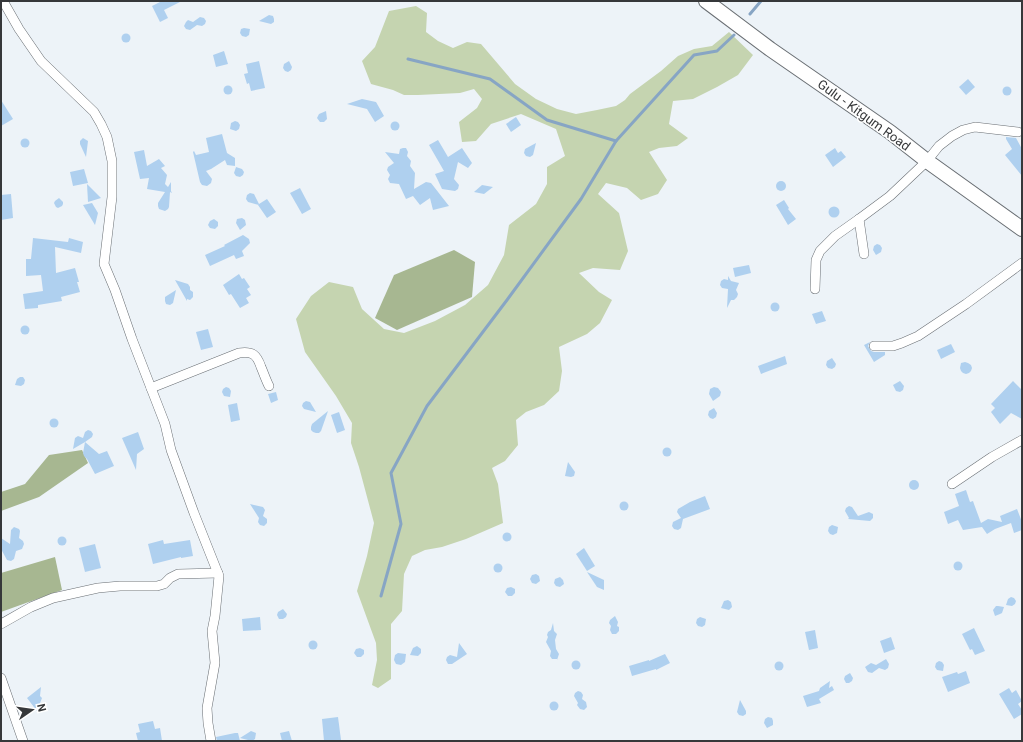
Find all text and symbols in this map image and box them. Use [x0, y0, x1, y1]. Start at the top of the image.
street label: Gulu - Kitgum Road [815, 76, 913, 154]
north arrow [12, 690, 52, 730]
text: N [34, 703, 49, 713]

